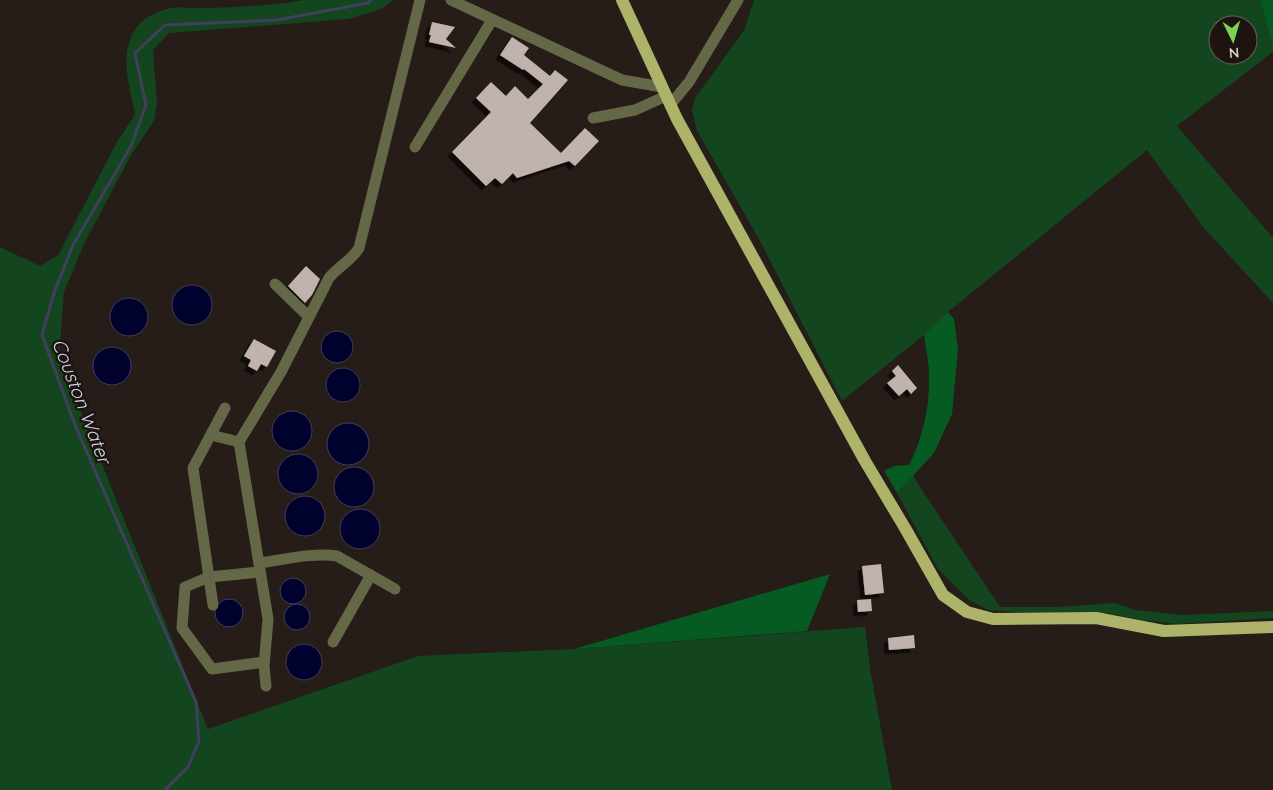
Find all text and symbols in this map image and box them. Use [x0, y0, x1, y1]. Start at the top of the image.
north arrow [1208, 15, 1258, 65]
text: N [1228, 44, 1240, 62]
water label: Couston Water [47, 335, 118, 469]

